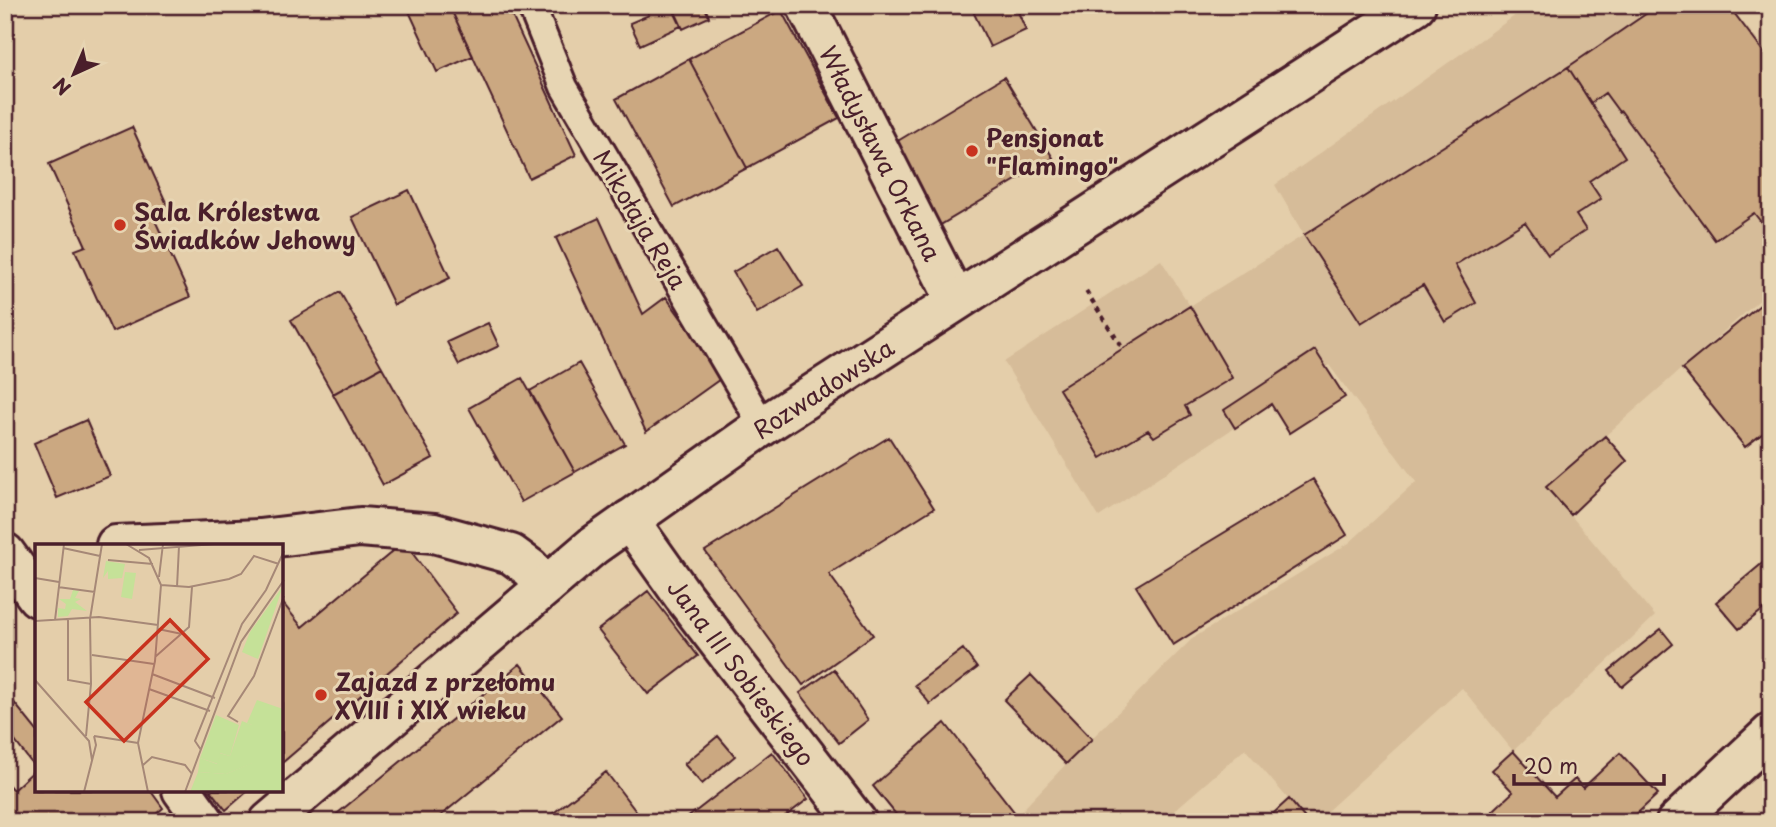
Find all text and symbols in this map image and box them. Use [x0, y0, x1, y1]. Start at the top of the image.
north arrow [38, 38, 108, 108]
street label: Władysława Orkana [811, 39, 951, 267]
text: N [46, 72, 77, 102]
place label: Pensjonat "Flamingo" [986, 119, 1118, 183]
street label: Mikołaja Reja [585, 142, 697, 296]
marker: Pensjonat "Flamingo" [964, 143, 980, 159]
place label: Sala Królestwa Świadków Jehowy [134, 193, 356, 257]
marker: Sala Królestwa Świadków Jehowy [112, 217, 128, 233]
street label: Rozwadowska [745, 329, 901, 447]
inset map [35, 544, 284, 792]
street label: Jana III Sobieskiego [660, 571, 824, 773]
place label: Zajazd z przełomu XVIII i XIX wieku [335, 663, 556, 727]
marker: Zajazd z przełomu XVIII i XIX wieku [313, 687, 329, 703]
scale bar [1514, 743, 1664, 787]
text: 20 m [1524, 749, 1578, 781]

